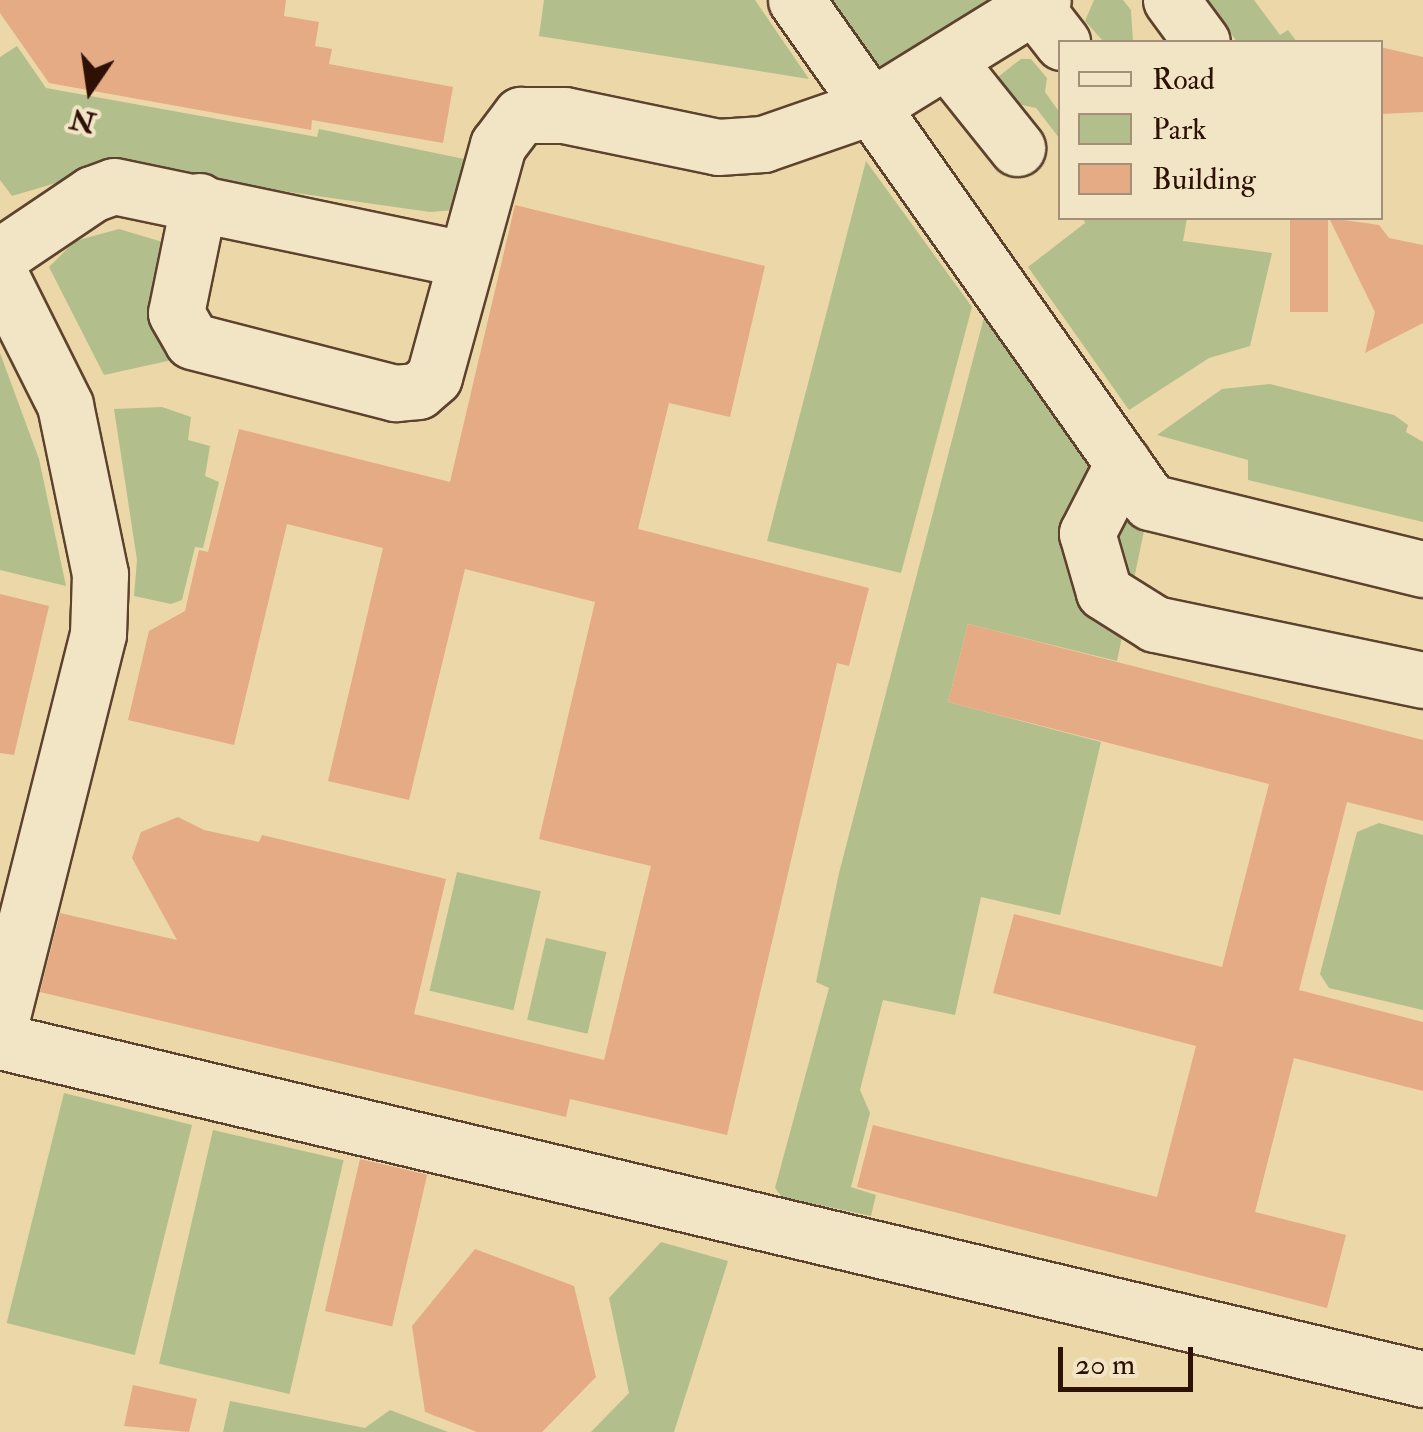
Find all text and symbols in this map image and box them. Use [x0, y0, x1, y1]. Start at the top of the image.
north arrow [40, 40, 140, 140]
legend [1058, 40, 1383, 220]
text: Road [1152, 61, 1215, 98]
text: N [67, 100, 99, 140]
text: Park [1152, 111, 1207, 148]
text: Building [1152, 161, 1256, 198]
scale bar [1063, 1327, 1198, 1389]
text: 20 m [1075, 1346, 1135, 1383]

